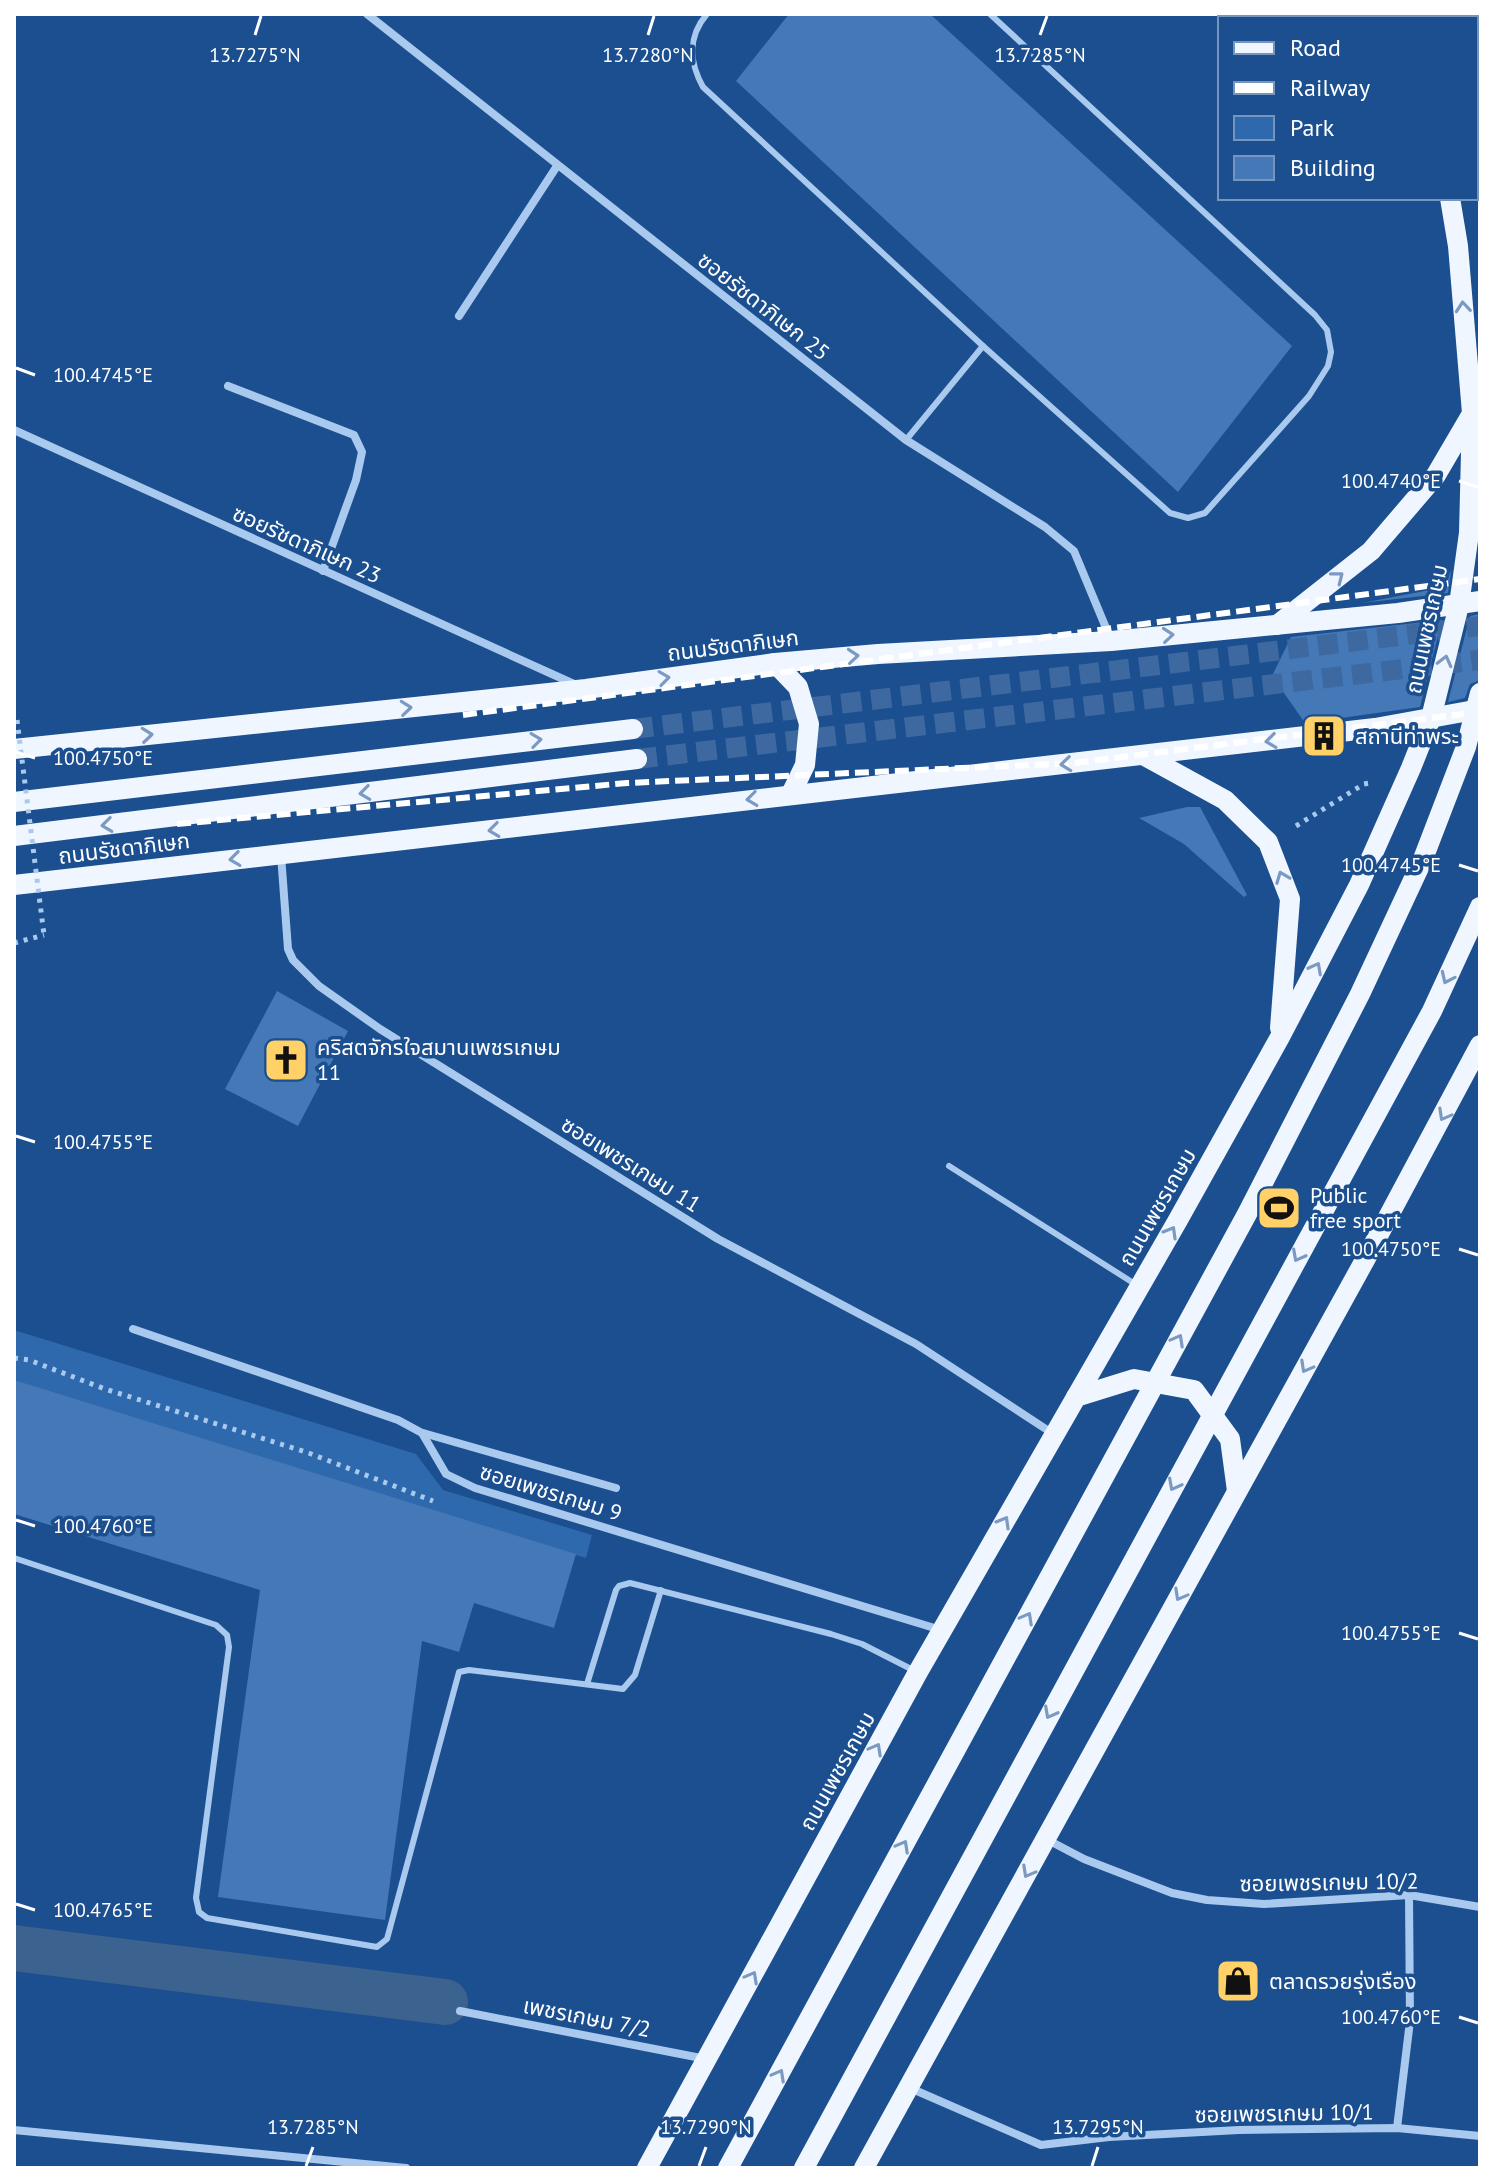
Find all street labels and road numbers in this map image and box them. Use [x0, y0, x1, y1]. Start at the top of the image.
street label: ซอยรัชดาภิเษก 25 [692, 246, 836, 366]
street label: ซอยรัชดาภิเษก 23 [228, 499, 386, 589]
street label: ถนนเพชรเกษม [1399, 562, 1453, 696]
street label: ถนนรัชดาภิเษก [666, 623, 800, 667]
street label: ถนนรัชดาภิเษก [57, 826, 191, 870]
street label: ซอยเพชรเกษม 11 [556, 1110, 706, 1218]
street label: ถนนเพชรเกษม [1112, 1143, 1202, 1271]
street label: ซอยเพชรเกษม 9 [476, 1457, 626, 1527]
street label: ถนนเพชรเกษม [793, 1707, 881, 1835]
street label: ซอยเพชรเกษม 10/2 [1239, 1866, 1419, 1898]
street label: เพชรเกษม 7/2 [521, 1991, 653, 2043]
street label: ซอยเพชรเกษม 10/1 [1194, 2097, 1374, 2129]

